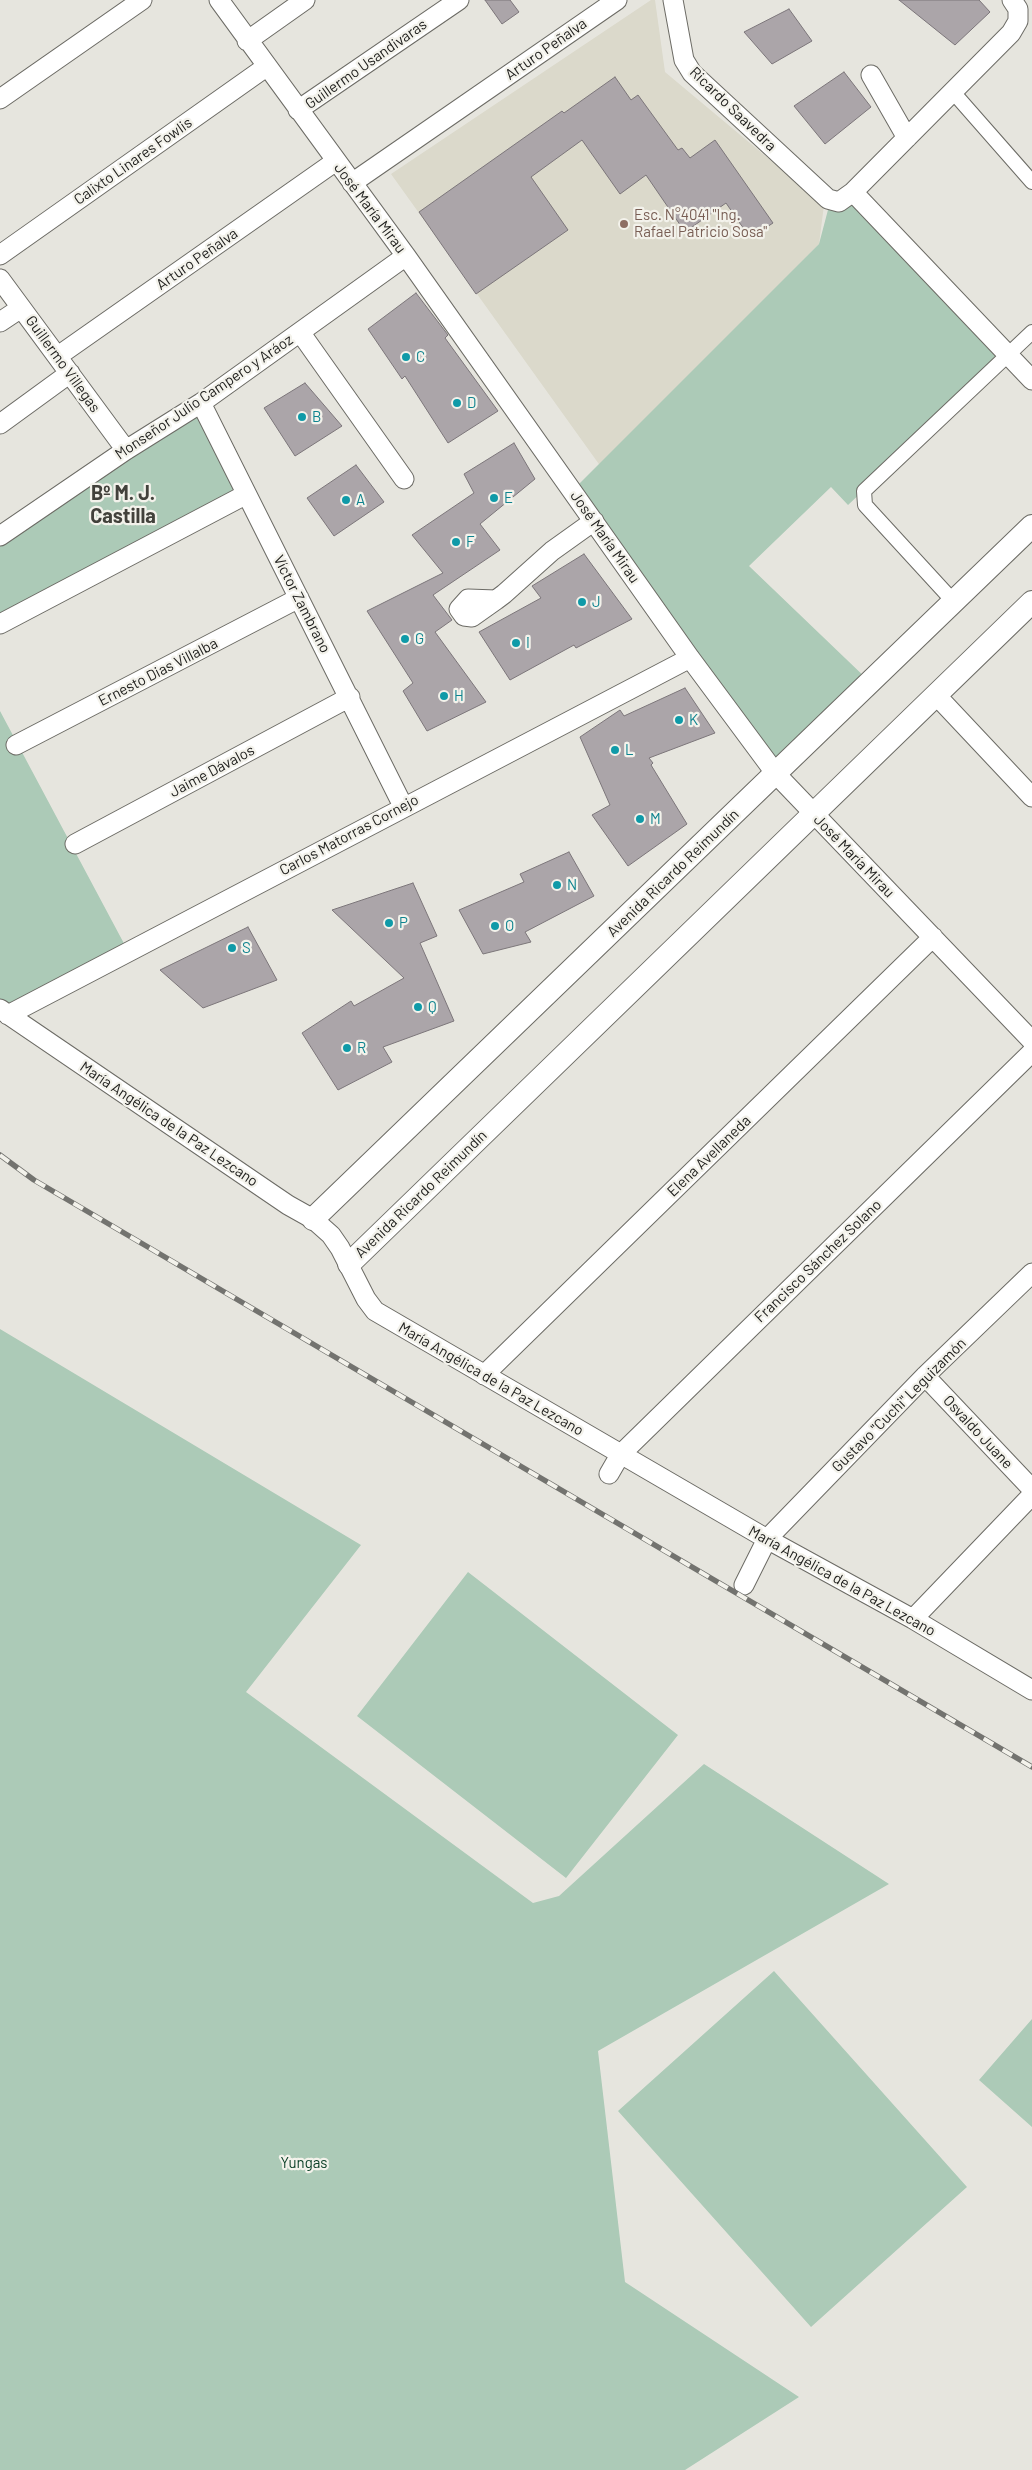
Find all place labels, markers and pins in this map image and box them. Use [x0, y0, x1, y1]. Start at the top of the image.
place label: Esc. N°4041 "Ing. Rafael Patricio Sosa" [634, 206, 767, 241]
marker: Esc. N°4041 "Ing. Rafael Patricio Sosa" [618, 218, 630, 230]
place label: C [416, 348, 425, 366]
marker: C [400, 351, 412, 363]
place label: D [467, 394, 476, 412]
marker: D [451, 397, 463, 409]
place label: B [312, 408, 321, 426]
marker: B [296, 411, 308, 423]
place label: E [504, 489, 513, 507]
place label: A [356, 491, 365, 509]
marker: E [488, 492, 500, 504]
marker: A [340, 494, 352, 506]
place label: F [466, 533, 475, 551]
marker: F [450, 536, 462, 548]
place label: J [592, 593, 601, 611]
marker: J [576, 596, 588, 608]
place label: G [415, 630, 424, 648]
marker: G [399, 633, 411, 645]
place label: I [526, 634, 530, 652]
marker: I [510, 637, 522, 649]
place label: H [454, 687, 464, 705]
marker: H [438, 690, 450, 702]
place label: K [689, 711, 698, 729]
marker: K [673, 714, 685, 726]
place label: L [625, 741, 634, 759]
marker: L [609, 744, 621, 756]
place label: M [650, 810, 661, 828]
marker: M [634, 813, 646, 825]
place label: N [567, 876, 577, 894]
marker: N [551, 879, 563, 891]
place label: P [399, 914, 408, 932]
marker: P [383, 917, 395, 929]
place label: O [505, 917, 514, 935]
marker: O [489, 920, 501, 932]
place label: S [242, 939, 251, 957]
marker: S [226, 942, 238, 954]
place label: Q [428, 998, 437, 1016]
marker: Q [412, 1001, 424, 1013]
place label: R [357, 1039, 366, 1057]
marker: R [341, 1042, 353, 1054]

